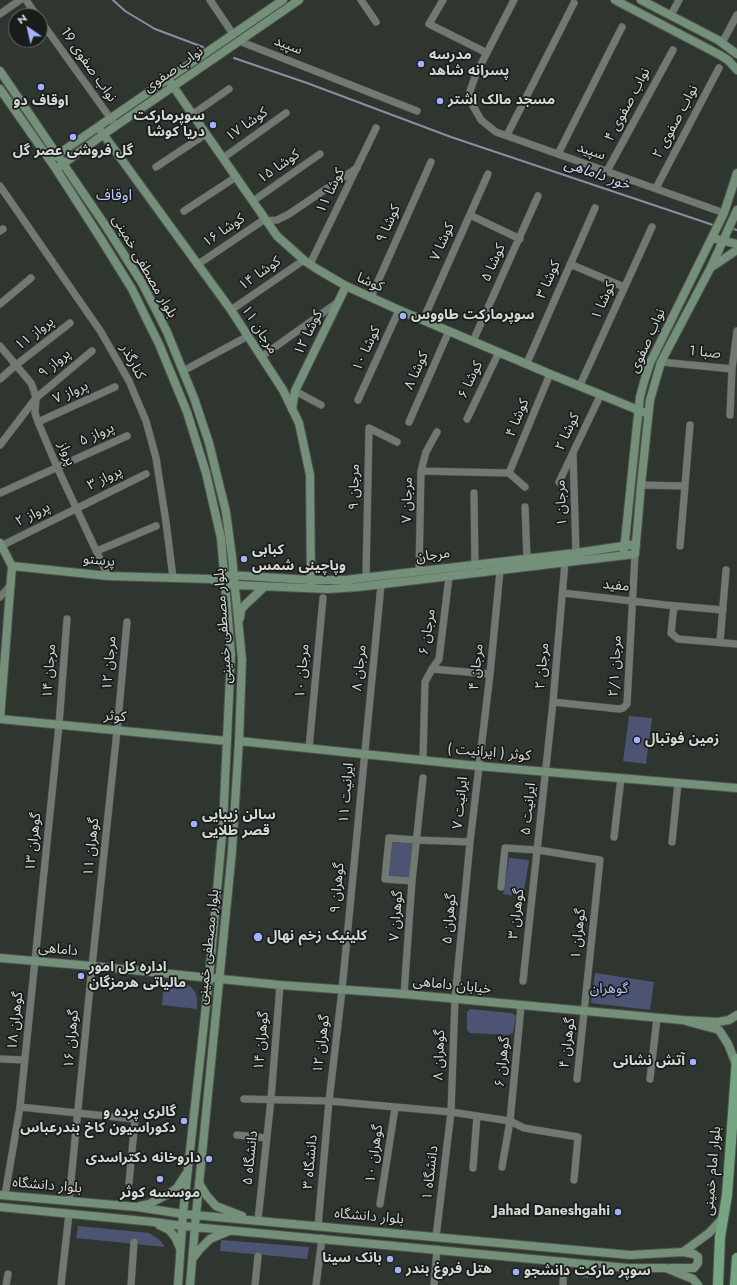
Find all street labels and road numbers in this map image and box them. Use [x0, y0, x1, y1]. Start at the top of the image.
street label: نواب صفوی 19 [56, 24, 120, 106]
street label: سپید [272, 33, 304, 59]
street label: نواب صفوی [141, 43, 207, 97]
street label: نواب صفوی ۴ [602, 65, 654, 145]
street label: نواب صفوی ۲ [650, 82, 702, 162]
street label: کوشا ۱۷ [223, 104, 271, 146]
street label: سپید [575, 139, 607, 165]
street label: کوشا ۱۵ [255, 146, 303, 188]
street label: کوشا ۱۱ [313, 166, 349, 216]
street label: کوشا ۹ [373, 202, 405, 246]
street label: کوشا ۱۶ [200, 211, 248, 251]
street label: بلوار مصطفی خمینی [108, 213, 180, 321]
street label: کوشا ۷ [427, 220, 459, 264]
street label: کوشا ۵ [478, 241, 510, 285]
street label: کوشا ۱۴ [236, 253, 284, 295]
street label: کوشا ۳ [533, 258, 565, 302]
street label: کوشا [354, 270, 386, 296]
street label: کوشا ۱ [588, 279, 620, 323]
street label: مرجان ۱۱ [237, 303, 281, 357]
street label: نواب صفوی [626, 306, 670, 376]
street label: کوشا ۱۲ [291, 308, 327, 358]
street label: پرواز ۱۱ [12, 314, 58, 354]
street label: کوشا ۱۰ [349, 324, 385, 374]
street label: کنارگذر [116, 341, 148, 383]
street label: صبا 1 [688, 343, 722, 363]
street label: پرواز ۹ [36, 346, 74, 382]
street label: کوشا ۸ [401, 349, 433, 393]
street label: کوشا ۶ [455, 358, 487, 402]
street label: پرواز ۷ [51, 378, 91, 408]
street label: کوشا ۴ [503, 396, 533, 440]
street label: کوشا ۲ [552, 410, 584, 454]
street label: پرواز ۵ [77, 420, 117, 450]
street label: پرواز [53, 439, 79, 469]
street label: پرواز ۳ [85, 463, 125, 495]
street label: مرجان ۹ [346, 464, 364, 510]
street label: مرجان ۷ [399, 477, 417, 523]
street label: مرجان ۱ [553, 479, 571, 527]
street label: پرواز ۲ [13, 499, 53, 531]
street label: مرجان [415, 545, 451, 567]
street label: پرستو [82, 551, 116, 571]
street label: بلوار مصطفی خمینی [212, 568, 236, 684]
street label: مفید [602, 576, 630, 596]
street label: مرجان ۶ [416, 608, 440, 656]
street label: مرجان ۱۲ [99, 635, 121, 691]
street label: مرجان ۲/۱ [606, 635, 626, 697]
street label: مرجان ۲ [533, 642, 553, 690]
street label: مرجان ۱۴ [40, 643, 60, 699]
street label: مرجان ۱۰ [292, 643, 314, 699]
street label: مرجان ۴ [466, 643, 488, 691]
street label: مرجان ۸ [349, 644, 371, 692]
street label: کوثر [103, 708, 127, 726]
street label: کوثر ( ایرانیت ) [447, 741, 531, 765]
street label: ایرانیت ۱۱ [336, 762, 358, 824]
street label: ایرانیت ۷ [450, 776, 472, 830]
street label: ایرانیت ۵ [518, 782, 540, 836]
street label: گوهران ۱۳ [23, 812, 45, 872]
street label: گوهران ۱۱ [81, 817, 103, 877]
street label: گوهران ۹ [327, 862, 349, 914]
street label: بلوار مصطفی خمینی [195, 888, 223, 1006]
street label: گوهران ۳ [506, 888, 528, 940]
street label: گوهران ۷ [387, 890, 407, 942]
street label: گوهران ۵ [439, 893, 461, 945]
street label: گوهران ۱ [568, 908, 590, 960]
street label: داماهی [37, 940, 79, 960]
street label: خیابان داماهی [412, 974, 492, 998]
street label: گوهران ۱۸ [5, 991, 27, 1051]
street label: گوهران ۱۶ [61, 1009, 83, 1069]
street label: گوهران ۱۴ [251, 1011, 273, 1071]
street label: گوهران ۱۲ [310, 1014, 334, 1074]
street label: گوهران ۴ [557, 1017, 579, 1069]
street label: گوهران ۸ [431, 1029, 449, 1081]
street label: گوهران ۶ [492, 1036, 514, 1088]
street label: گوهران ۱۰ [363, 1124, 387, 1184]
street label: بلوار امام خمینی [701, 1126, 725, 1216]
street label: دانشگاه ۵ [240, 1130, 262, 1186]
street label: دانشگاه ۳ [300, 1134, 322, 1190]
street label: دانشگاه ۱ [419, 1145, 443, 1201]
street label: بلوار دانشگاه [12, 1175, 82, 1197]
street label: بلوار دانشگاه [334, 1206, 404, 1228]

